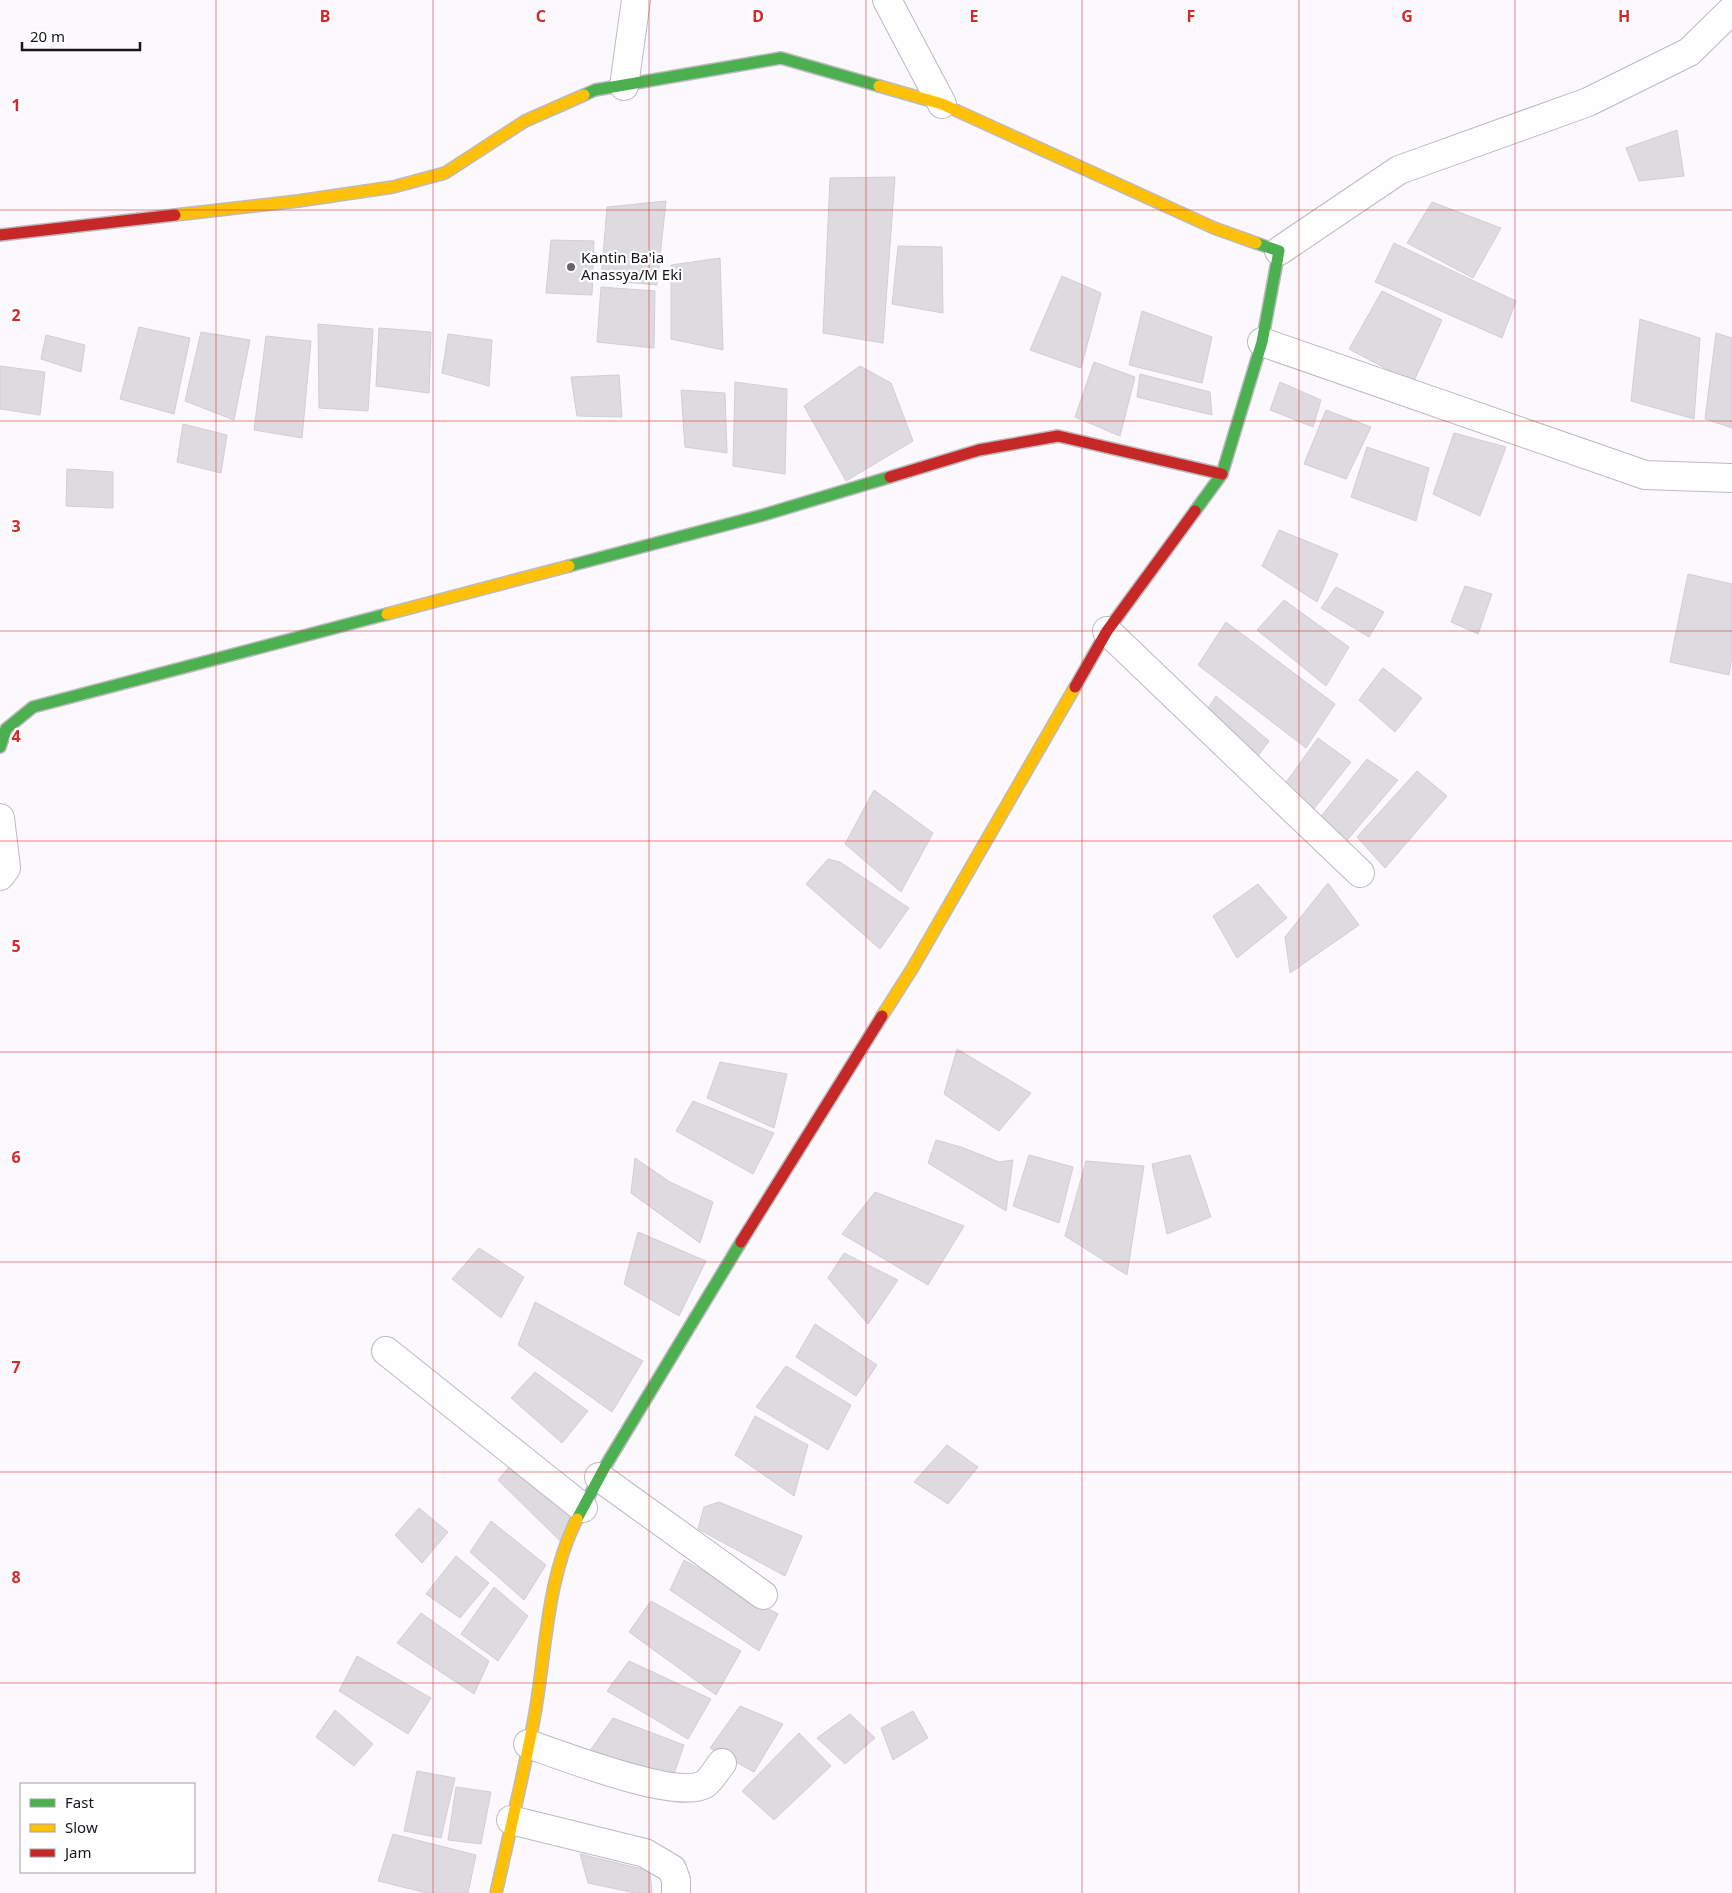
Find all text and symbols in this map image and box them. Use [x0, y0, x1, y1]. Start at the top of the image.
text: B [320, 5, 330, 27]
text: C [536, 5, 546, 27]
text: D [752, 5, 764, 27]
text: E [970, 5, 979, 27]
text: F [1187, 5, 1195, 27]
text: G [1401, 5, 1413, 27]
text: H [1618, 5, 1630, 27]
scale bar [22, 20, 140, 52]
text: 20 m [30, 26, 65, 46]
text: 1 [11, 94, 21, 116]
place label: Kantin Ba'ia Anassya/M Eki [581, 247, 682, 284]
marker: Kantin Ba'ia Anassya/M Eki [565, 261, 577, 273]
text: 2 [11, 304, 21, 326]
text: 3 [11, 515, 21, 537]
text: 4 [11, 725, 21, 747]
text: 5 [11, 935, 21, 957]
text: 6 [11, 1146, 21, 1168]
text: 7 [11, 1356, 21, 1378]
text: 8 [11, 1566, 21, 1588]
legend [20, 1783, 195, 1873]
text: Fast [65, 1792, 94, 1812]
text: Slow [65, 1817, 98, 1837]
text: Jam [63, 1842, 92, 1862]

